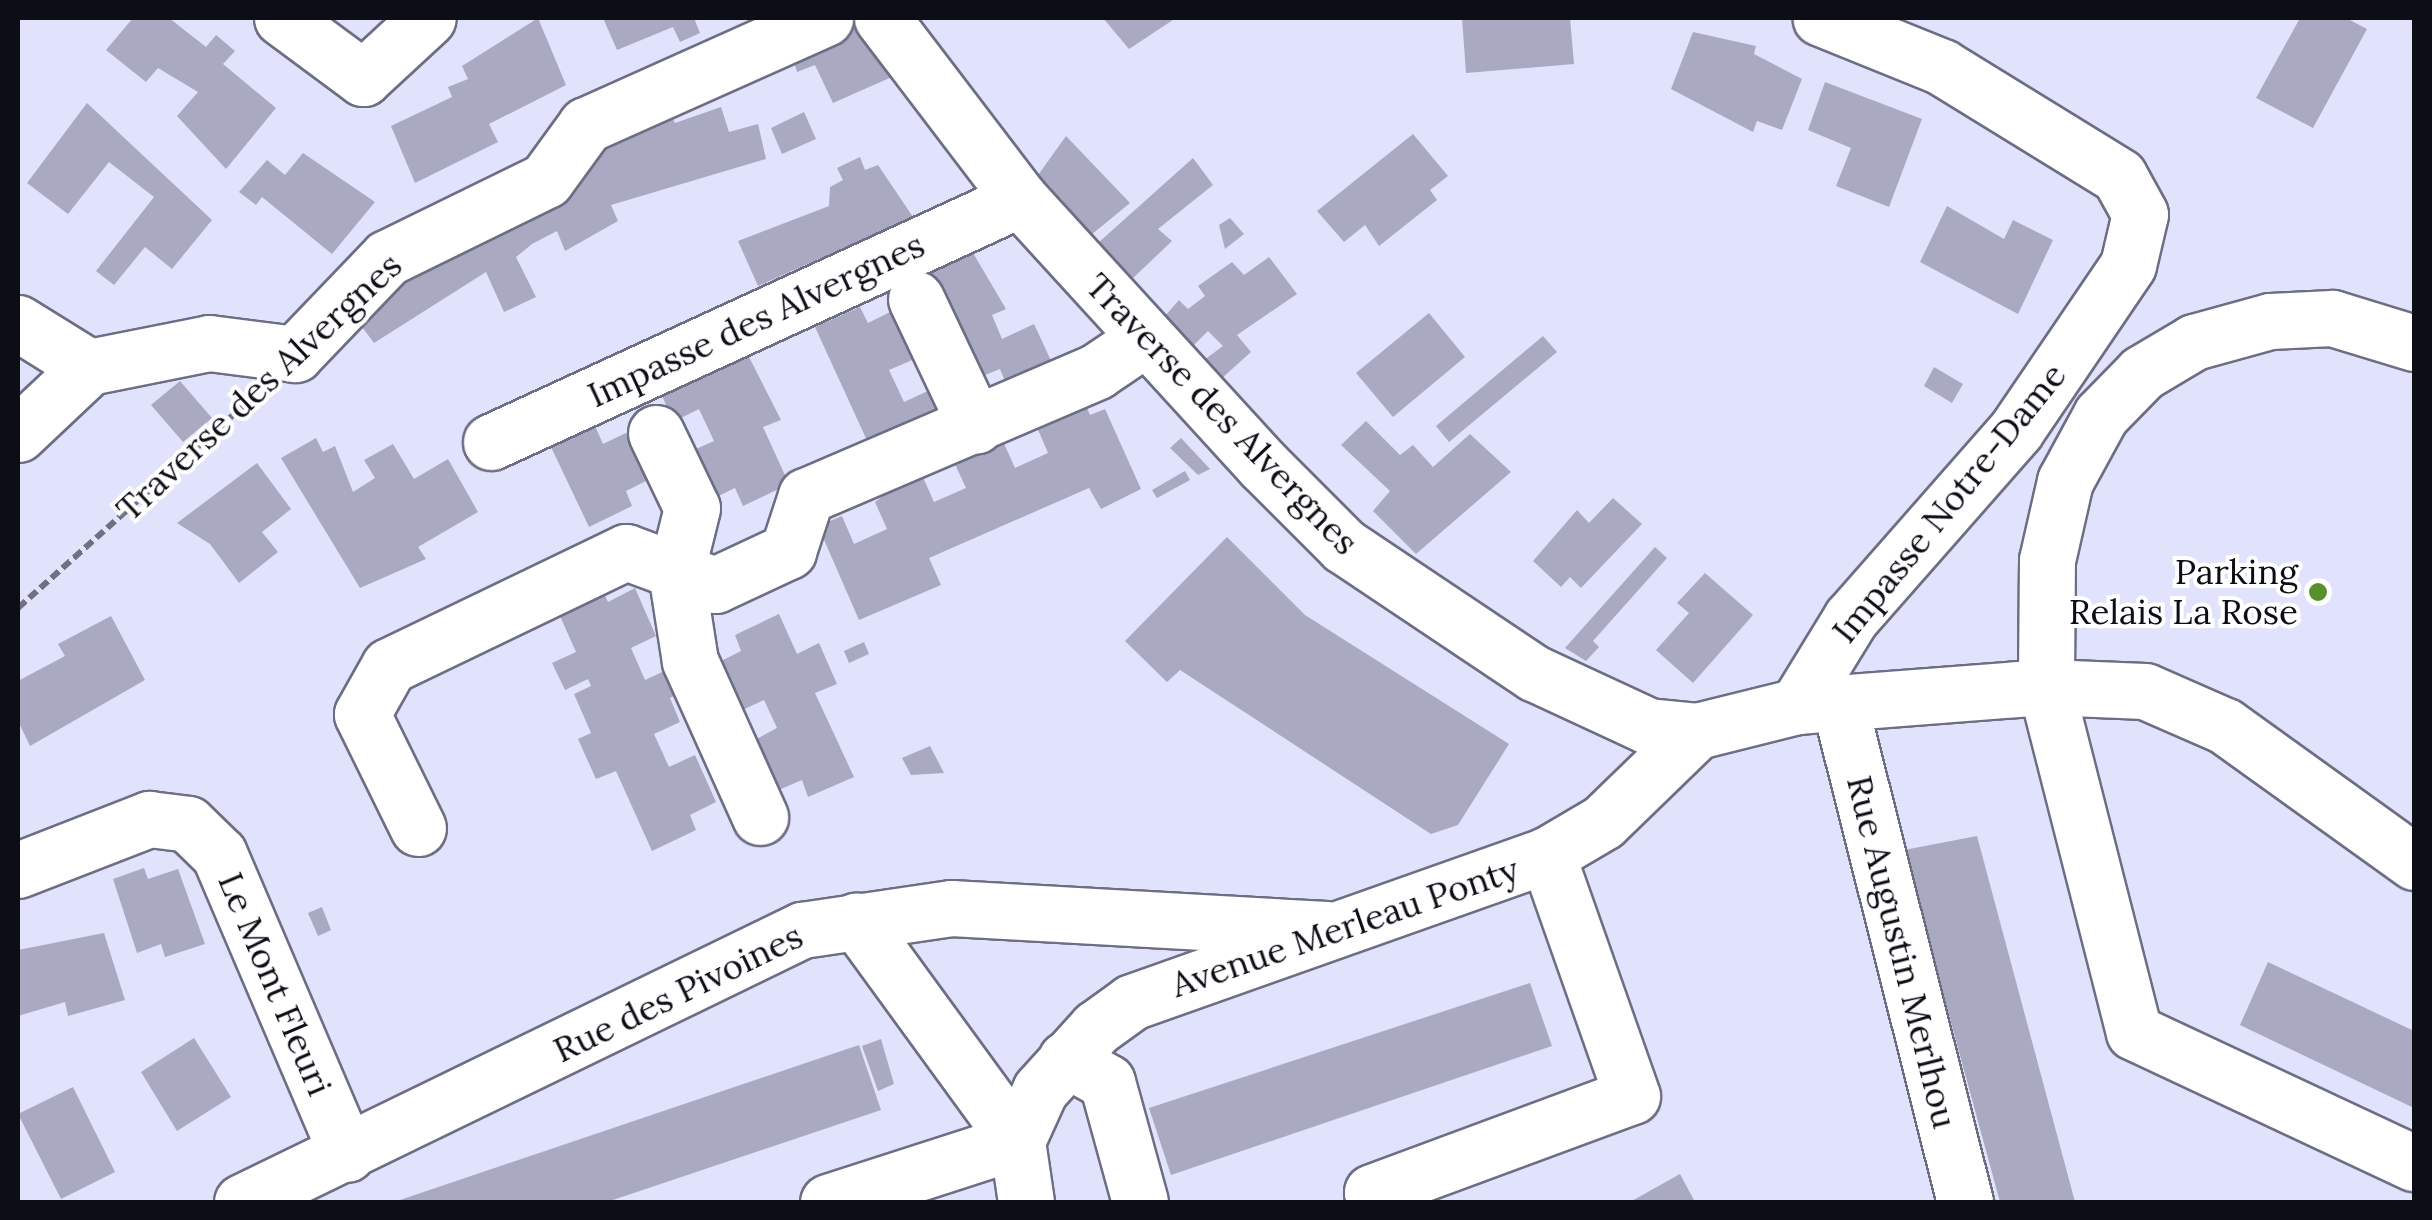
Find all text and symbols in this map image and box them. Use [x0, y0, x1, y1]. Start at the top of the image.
street label: Impasse des Alvergnes [581, 224, 931, 416]
street label: Traverse des Alvergnes [108, 244, 410, 530]
street label: Traverse des Alvergnes [1077, 265, 1367, 563]
street label: Impasse Notre-Dame [1823, 355, 2075, 651]
place label: Parking Relais La Rose [2069, 551, 2298, 633]
marker: Parking Relais La Rose [2307, 581, 2329, 603]
street label: Rue Augustin Merlhou [1838, 771, 1966, 1133]
street label: Avenue Merleau Ponty [1166, 848, 1524, 1006]
street label: Le Mont Fleuri [209, 866, 341, 1102]
street label: Rue des Pivoines [547, 915, 809, 1071]

